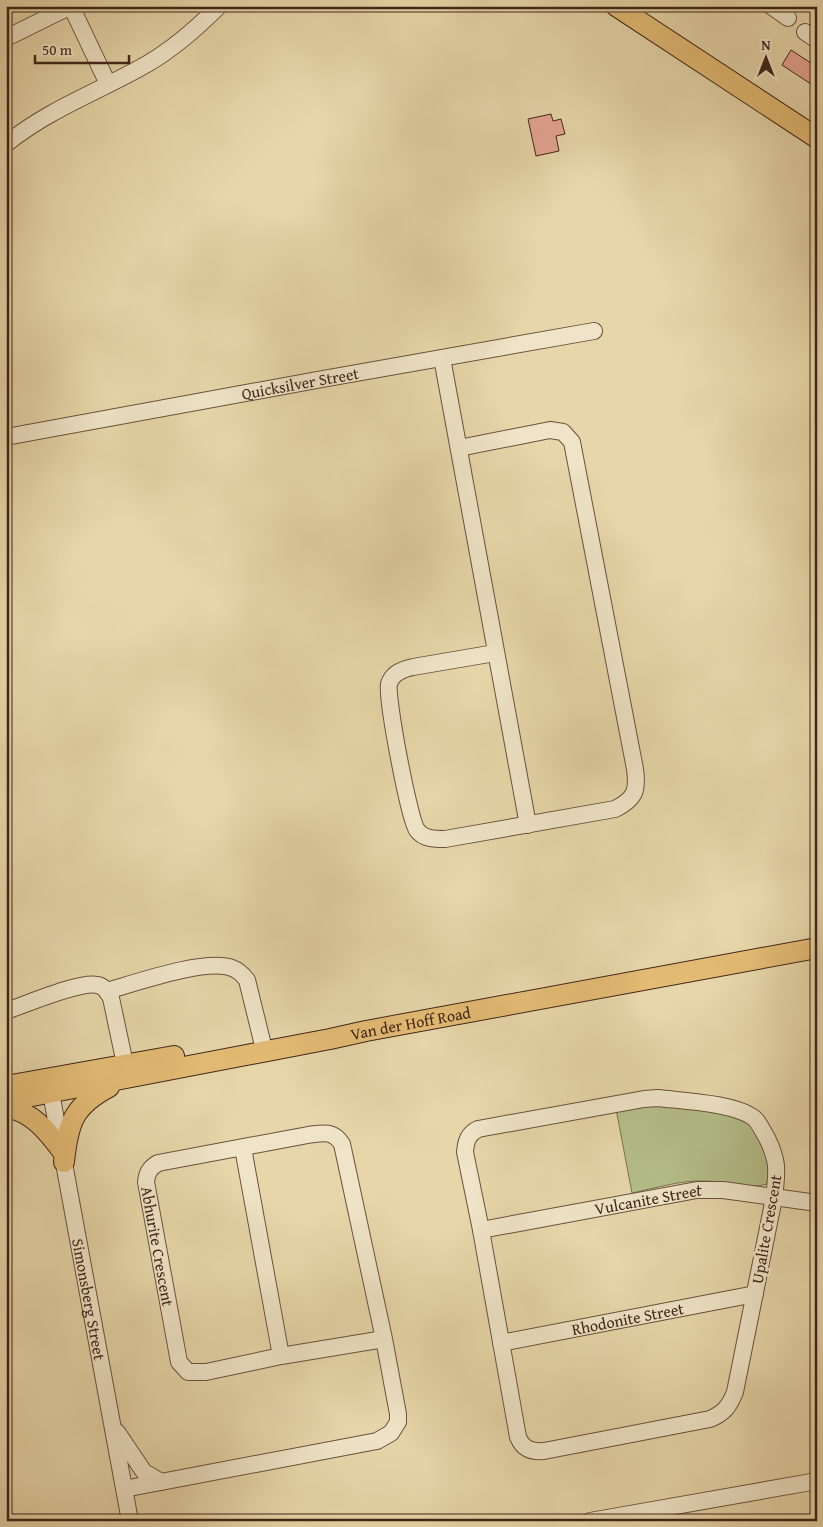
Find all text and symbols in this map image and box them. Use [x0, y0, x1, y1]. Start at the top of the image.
scale bar [35, 32, 129, 64]
north arrow [740, 32, 790, 82]
text: N [761, 35, 771, 55]
text: 50 m [42, 39, 73, 60]
street label: Quicksilver Street [239, 361, 361, 406]
street label: Van der Hoff Road [348, 1000, 473, 1046]
street label: Upalite Crescent [745, 1172, 787, 1286]
street label: Vulcanite Street [592, 1178, 702, 1221]
street label: Abhurite Crescent [135, 1184, 181, 1309]
street label: Simonsberg Street [66, 1237, 112, 1362]
street label: Rhodonite Street [570, 1296, 686, 1341]

